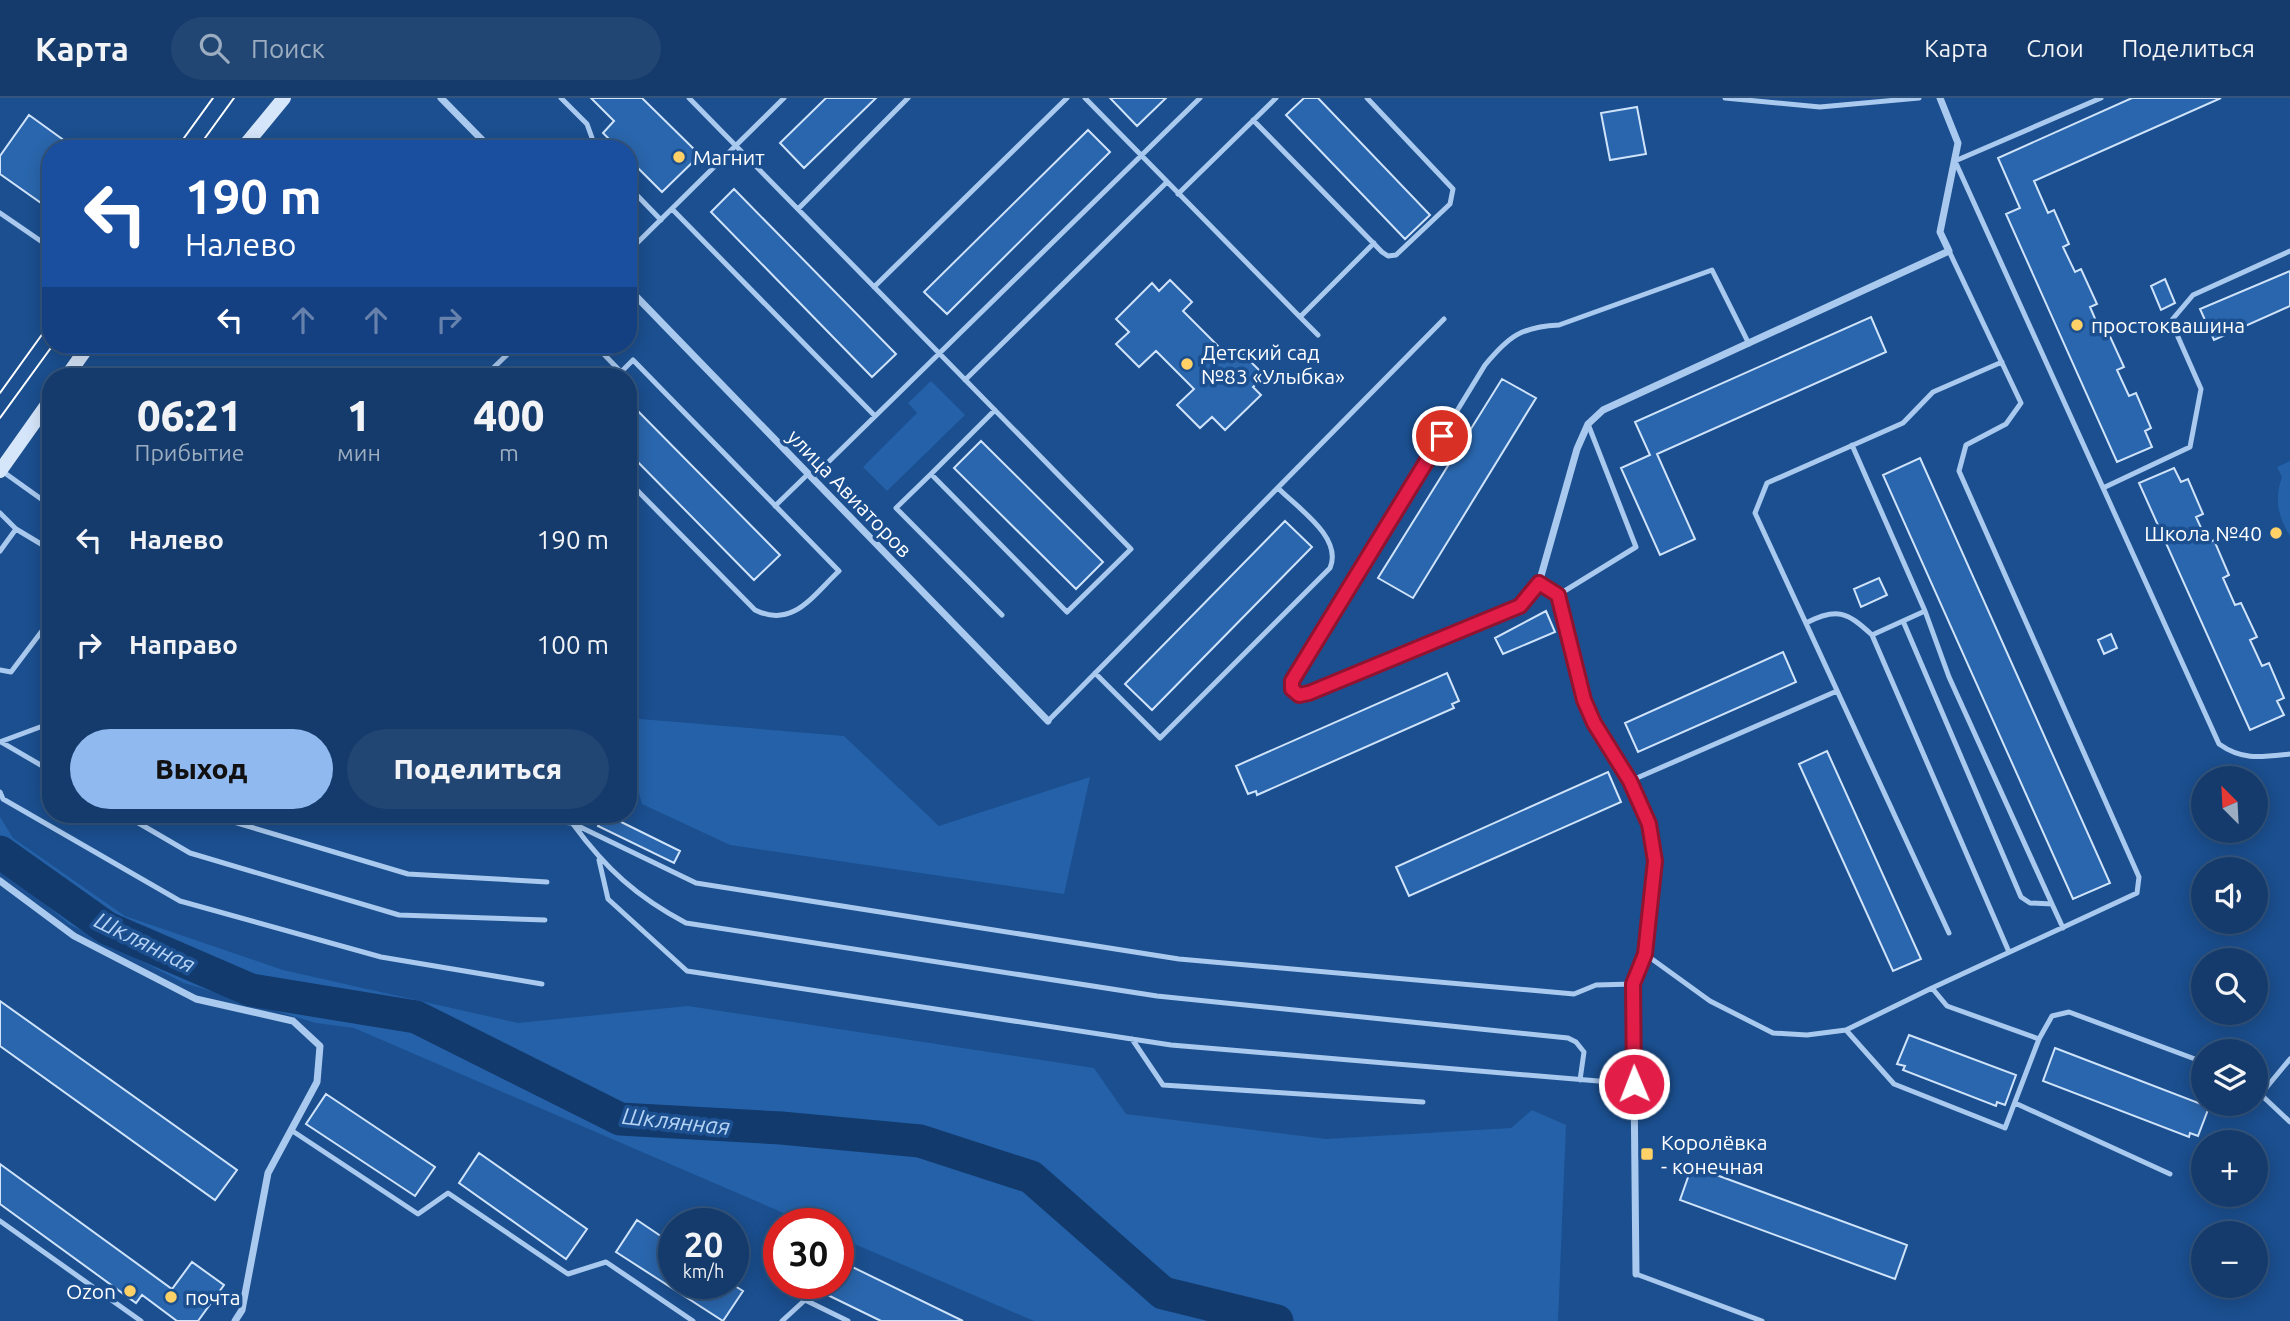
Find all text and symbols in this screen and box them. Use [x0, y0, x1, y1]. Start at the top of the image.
search box [171, 17, 661, 80]
icon: search [195, 29, 233, 67]
text: Карта [35, 30, 129, 67]
text: Поиск [251, 34, 325, 63]
text: Карта [1924, 35, 1988, 62]
text: Слои [2026, 35, 2084, 62]
text: Поделиться [2122, 35, 2255, 62]
place label: Магнит [693, 145, 765, 169]
marker: Магнит [671, 149, 687, 165]
icon: left [70, 168, 161, 259]
text: 190 m [185, 168, 322, 223]
text: Налево [185, 226, 297, 262]
icon: left [211, 301, 249, 339]
icon: ahead [284, 301, 322, 339]
icon: ahead [357, 301, 395, 339]
icon: right [430, 301, 468, 339]
place label: простоквашина [2091, 313, 2245, 337]
marker: простоквашина [2069, 317, 2085, 333]
place label: Детский сад №83 «Улыбка» [1201, 340, 1345, 388]
marker: Детский сад №83 «Улыбка» [1179, 356, 1195, 372]
text: 06:21 [137, 392, 242, 439]
text: 1 [347, 392, 371, 439]
text: 400 [473, 392, 544, 439]
pin [1412, 406, 1472, 466]
icon: arrive [1423, 417, 1461, 455]
street label: улица Авиаторов [783, 424, 917, 562]
text: Прибытие [135, 440, 245, 465]
text: мин [337, 440, 381, 465]
text: m [499, 440, 519, 465]
icon: left [70, 521, 108, 559]
place label: Школа №40 [2144, 521, 2262, 545]
text: Налево [129, 525, 224, 554]
text: 190 m [537, 525, 609, 554]
marker: Школа №40 [2268, 525, 2284, 541]
icon: right [70, 626, 108, 664]
text: Направо [129, 630, 238, 659]
text: 100 m [537, 630, 609, 659]
button: Выход [70, 729, 333, 809]
button: Поделиться [347, 729, 609, 809]
north arrow [2191, 766, 2268, 844]
map controls [2191, 766, 2268, 1298]
button: sound [2191, 857, 2268, 934]
water label: Шклянная [91, 907, 199, 977]
button: search [2191, 948, 2268, 1025]
button: layers [2191, 1039, 2268, 1116]
position arrow [1597, 1047, 1671, 1121]
water label: Шклянная [621, 1103, 731, 1139]
place label: Королёвка - конечная [1661, 1130, 1767, 1178]
button: + [2191, 1130, 2268, 1207]
marker: Королёвка - конечная [1639, 1146, 1655, 1162]
speed limit sign: 30 [763, 1208, 854, 1299]
button: − [2191, 1221, 2268, 1298]
text: 20 [684, 1224, 723, 1264]
text: km/h [683, 1261, 724, 1281]
place label: Ozon [66, 1279, 116, 1303]
marker: Ozon [122, 1283, 138, 1299]
place label: почта [185, 1285, 240, 1309]
marker: почта [163, 1289, 179, 1305]

